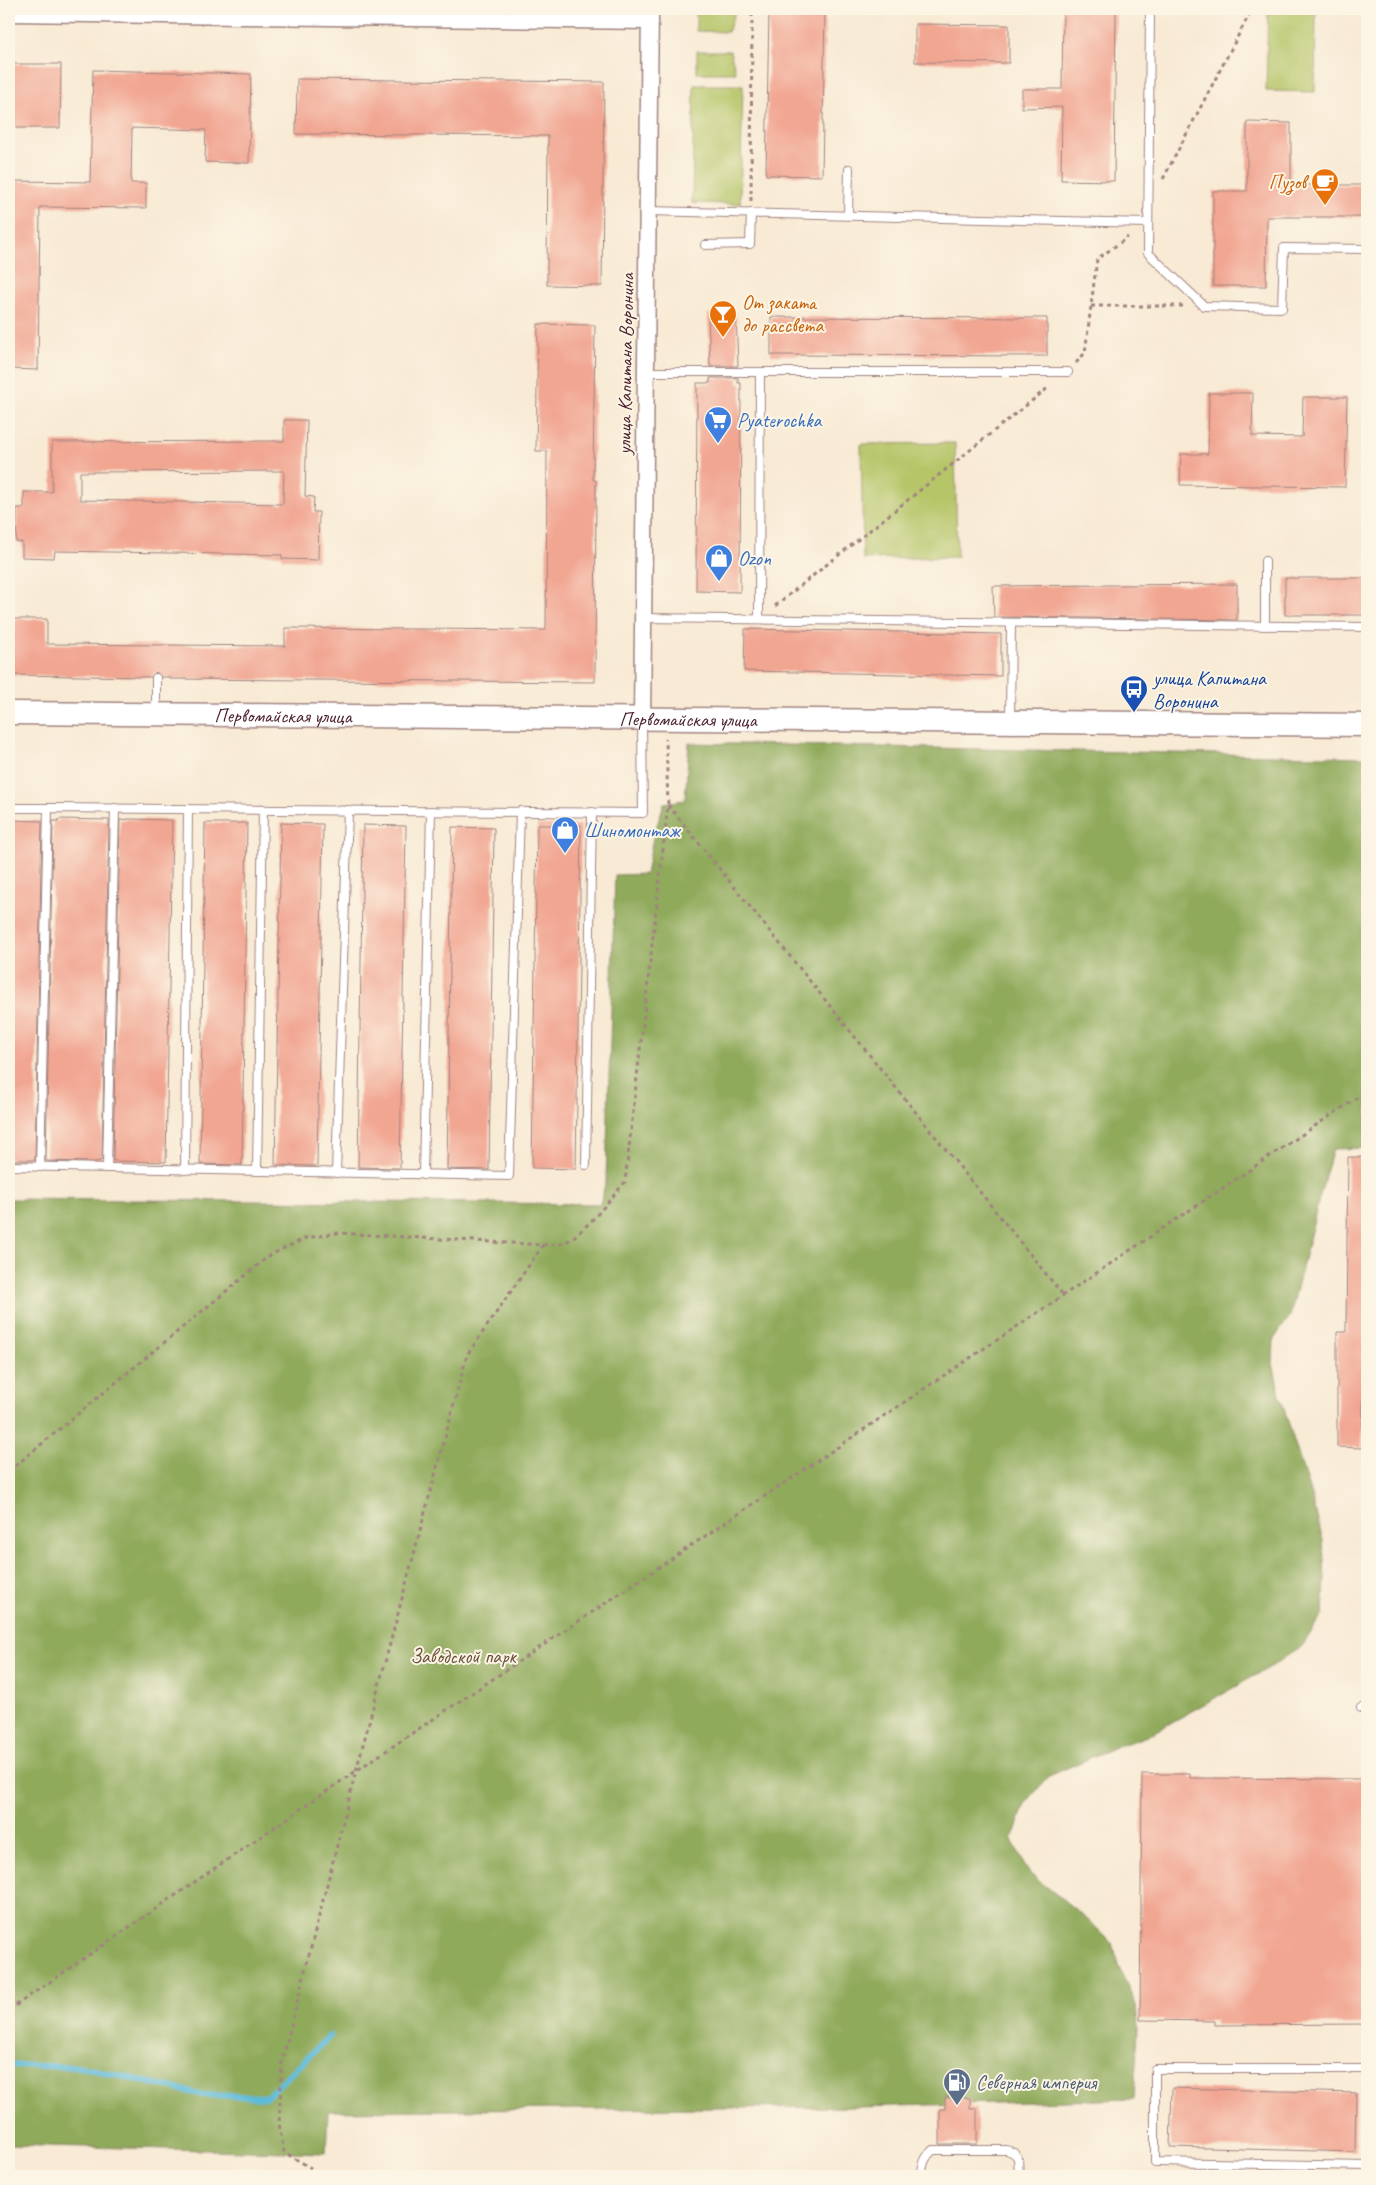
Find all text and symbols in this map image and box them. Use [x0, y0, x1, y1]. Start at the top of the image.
cafe icon: Пузов [1310, 167, 1340, 206]
place label: Пузов [1269, 170, 1309, 196]
street label: улица Капитана Воронина [611, 271, 640, 456]
place label: От заката до рассвета [742, 290, 825, 338]
bar icon: От заката до рассвета [708, 299, 738, 338]
supermarket icon: Pyaterochka [703, 405, 733, 444]
place label: Pyaterochka [737, 408, 822, 433]
shop icon: Ozon [704, 543, 734, 582]
place label: Ozon [738, 546, 772, 571]
place label: улица Капитана Воронина [1152, 666, 1267, 714]
bus stop icon: улица Капитана Воронина [1119, 674, 1149, 713]
street label: Первомайская улица [214, 703, 354, 729]
street label: Первомайская улица [619, 706, 759, 733]
shop icon: Шиномонтаж [550, 815, 580, 854]
place label: Шиномонтаж [584, 818, 681, 843]
park label: Заводской парк [410, 1644, 517, 1669]
fuel station icon: Северная империя [942, 2067, 972, 2106]
place label: Северная империя [976, 2070, 1098, 2095]

